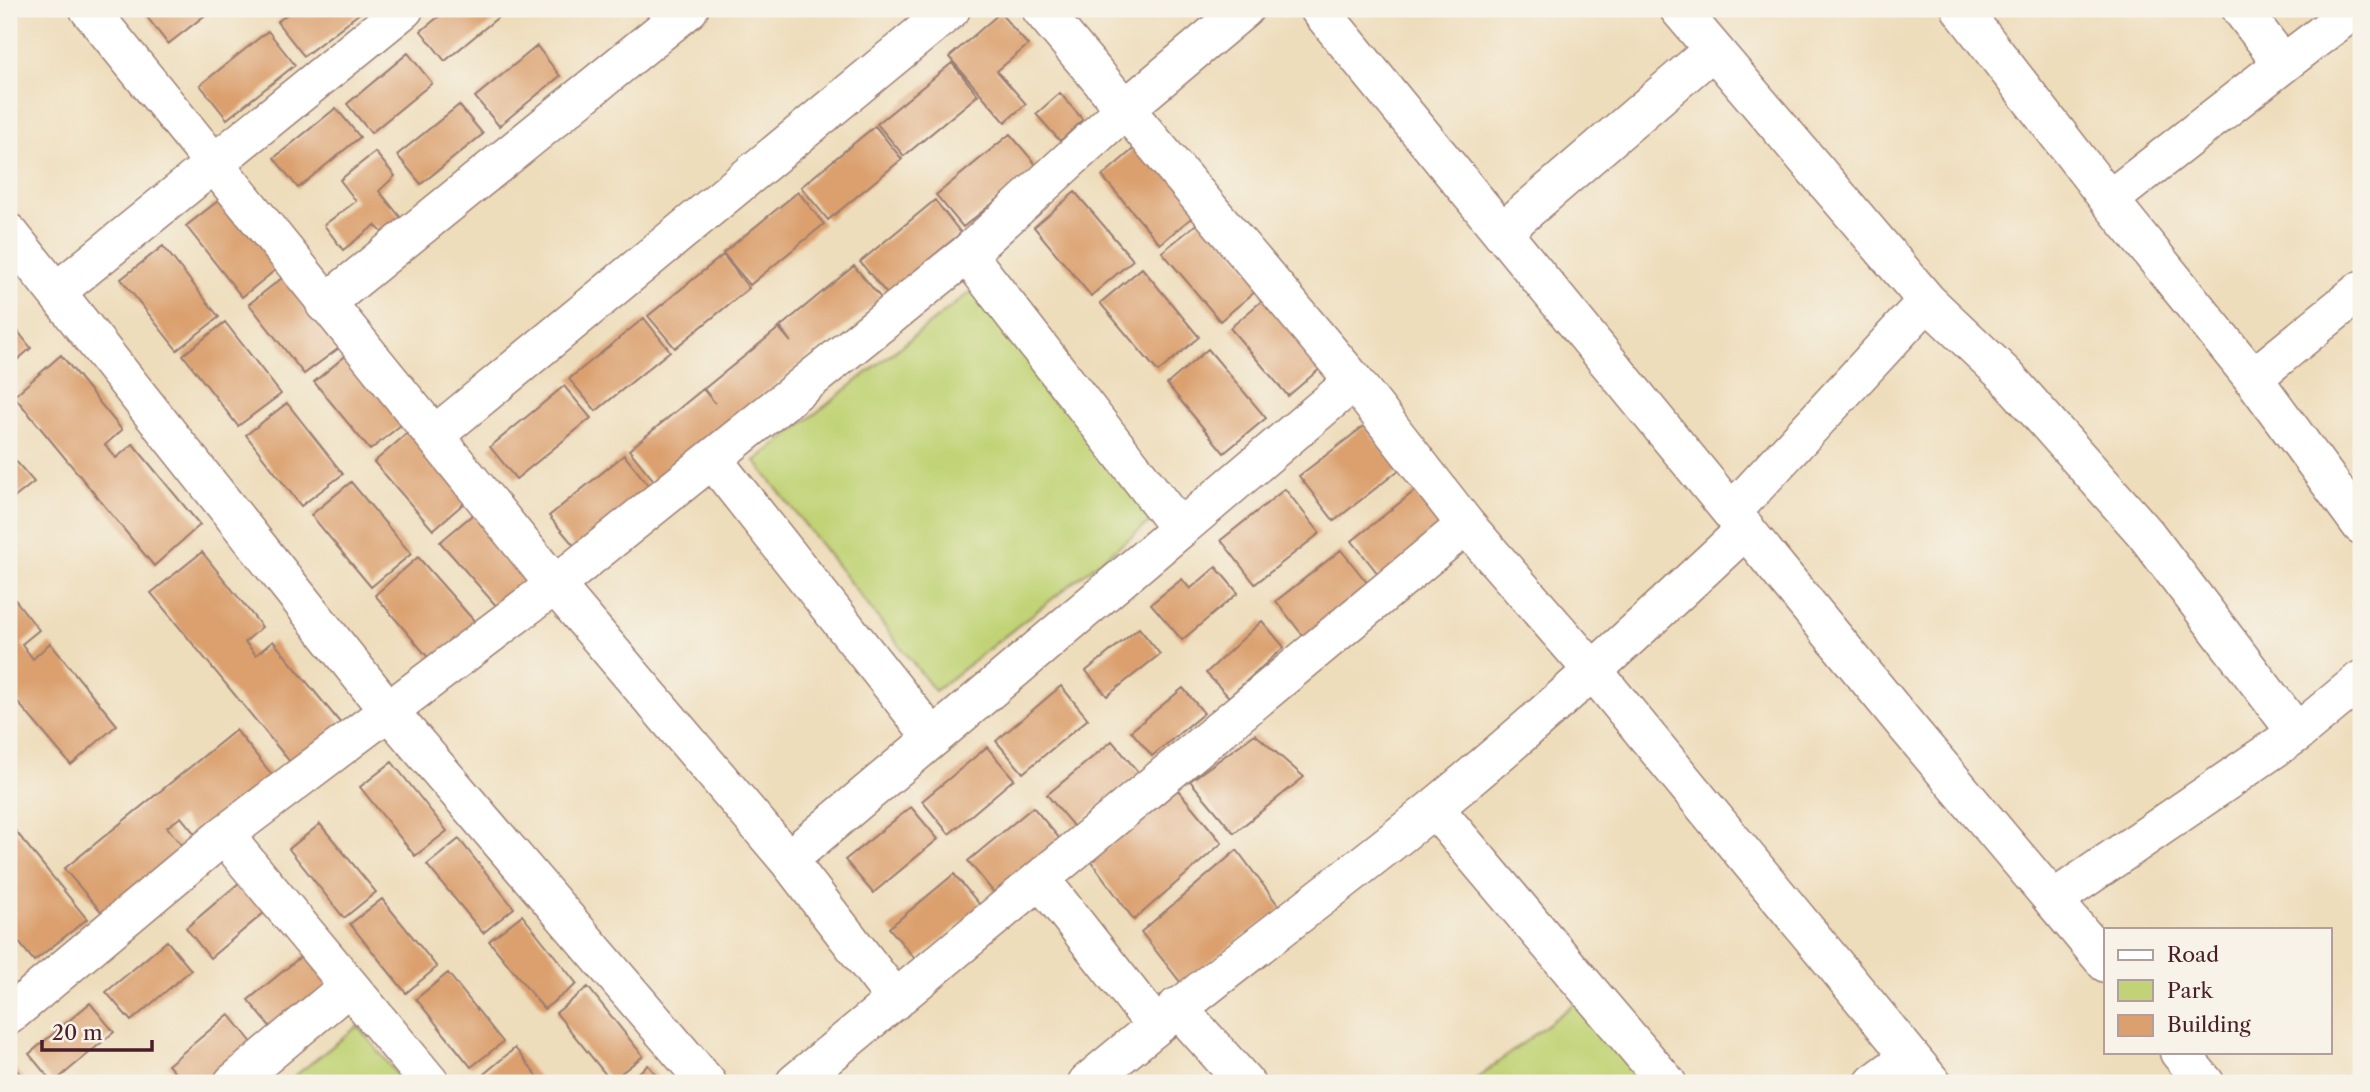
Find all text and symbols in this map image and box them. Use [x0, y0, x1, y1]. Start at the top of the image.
legend [2104, 928, 2332, 1054]
text: Road [2167, 942, 2219, 967]
text: Park [2167, 978, 2213, 1003]
scale bar [42, 1008, 152, 1052]
text: Building [2167, 1012, 2252, 1037]
text: 20 m [52, 1020, 103, 1045]

